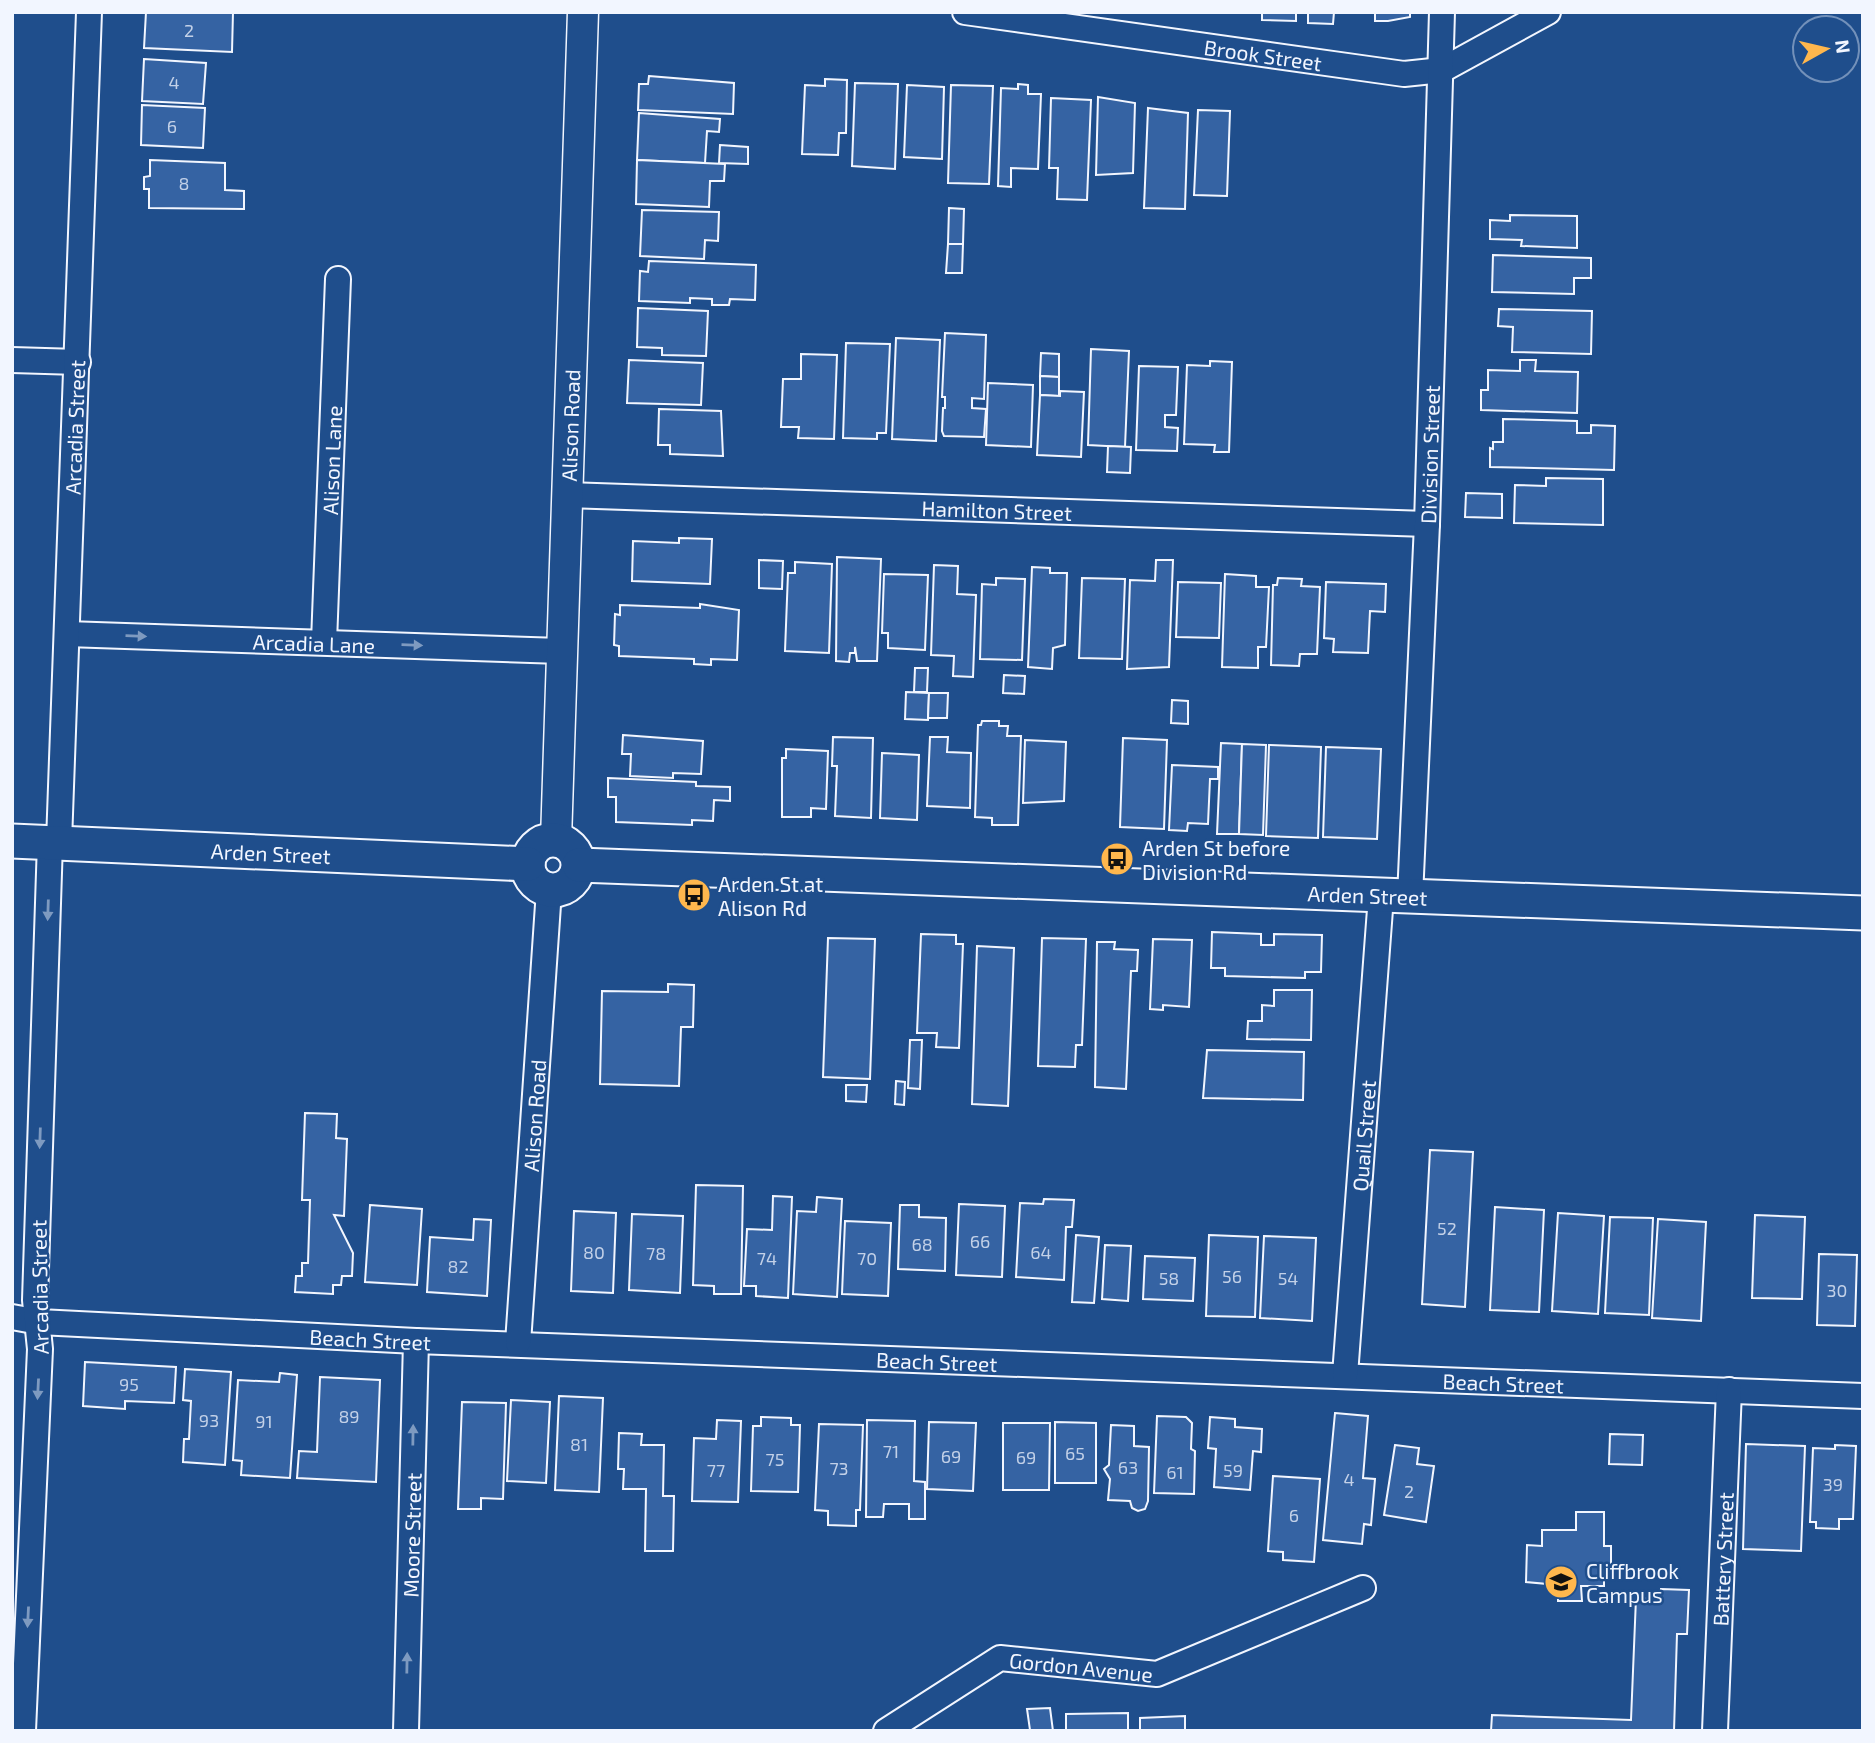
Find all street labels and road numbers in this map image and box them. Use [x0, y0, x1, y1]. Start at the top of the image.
street label: Brook Street [1203, 33, 1324, 75]
street label: Arcadia Street [59, 359, 89, 495]
street label: Alison Road [555, 369, 584, 482]
street label: Division Street [1415, 385, 1444, 524]
street label: Alison Lane [316, 405, 346, 515]
street label: Hamilton Street [921, 494, 1072, 525]
street label: Arcadia Lane [252, 628, 375, 657]
street label: Arden Street [210, 837, 331, 868]
street label: Arden Street [1307, 880, 1428, 909]
street label: Alison Road [517, 1059, 550, 1172]
street label: Quail Street [1346, 1079, 1380, 1192]
street label: Arcadia Street [25, 1219, 53, 1355]
street label: Beach Street [309, 1323, 431, 1354]
street label: Beach Street [876, 1346, 998, 1376]
street label: Beach Street [1442, 1368, 1564, 1397]
street label: Moore Street [397, 1472, 425, 1598]
street label: Battery Street [1707, 1492, 1737, 1627]
street label: Gordon Avenue [1008, 1647, 1154, 1686]

